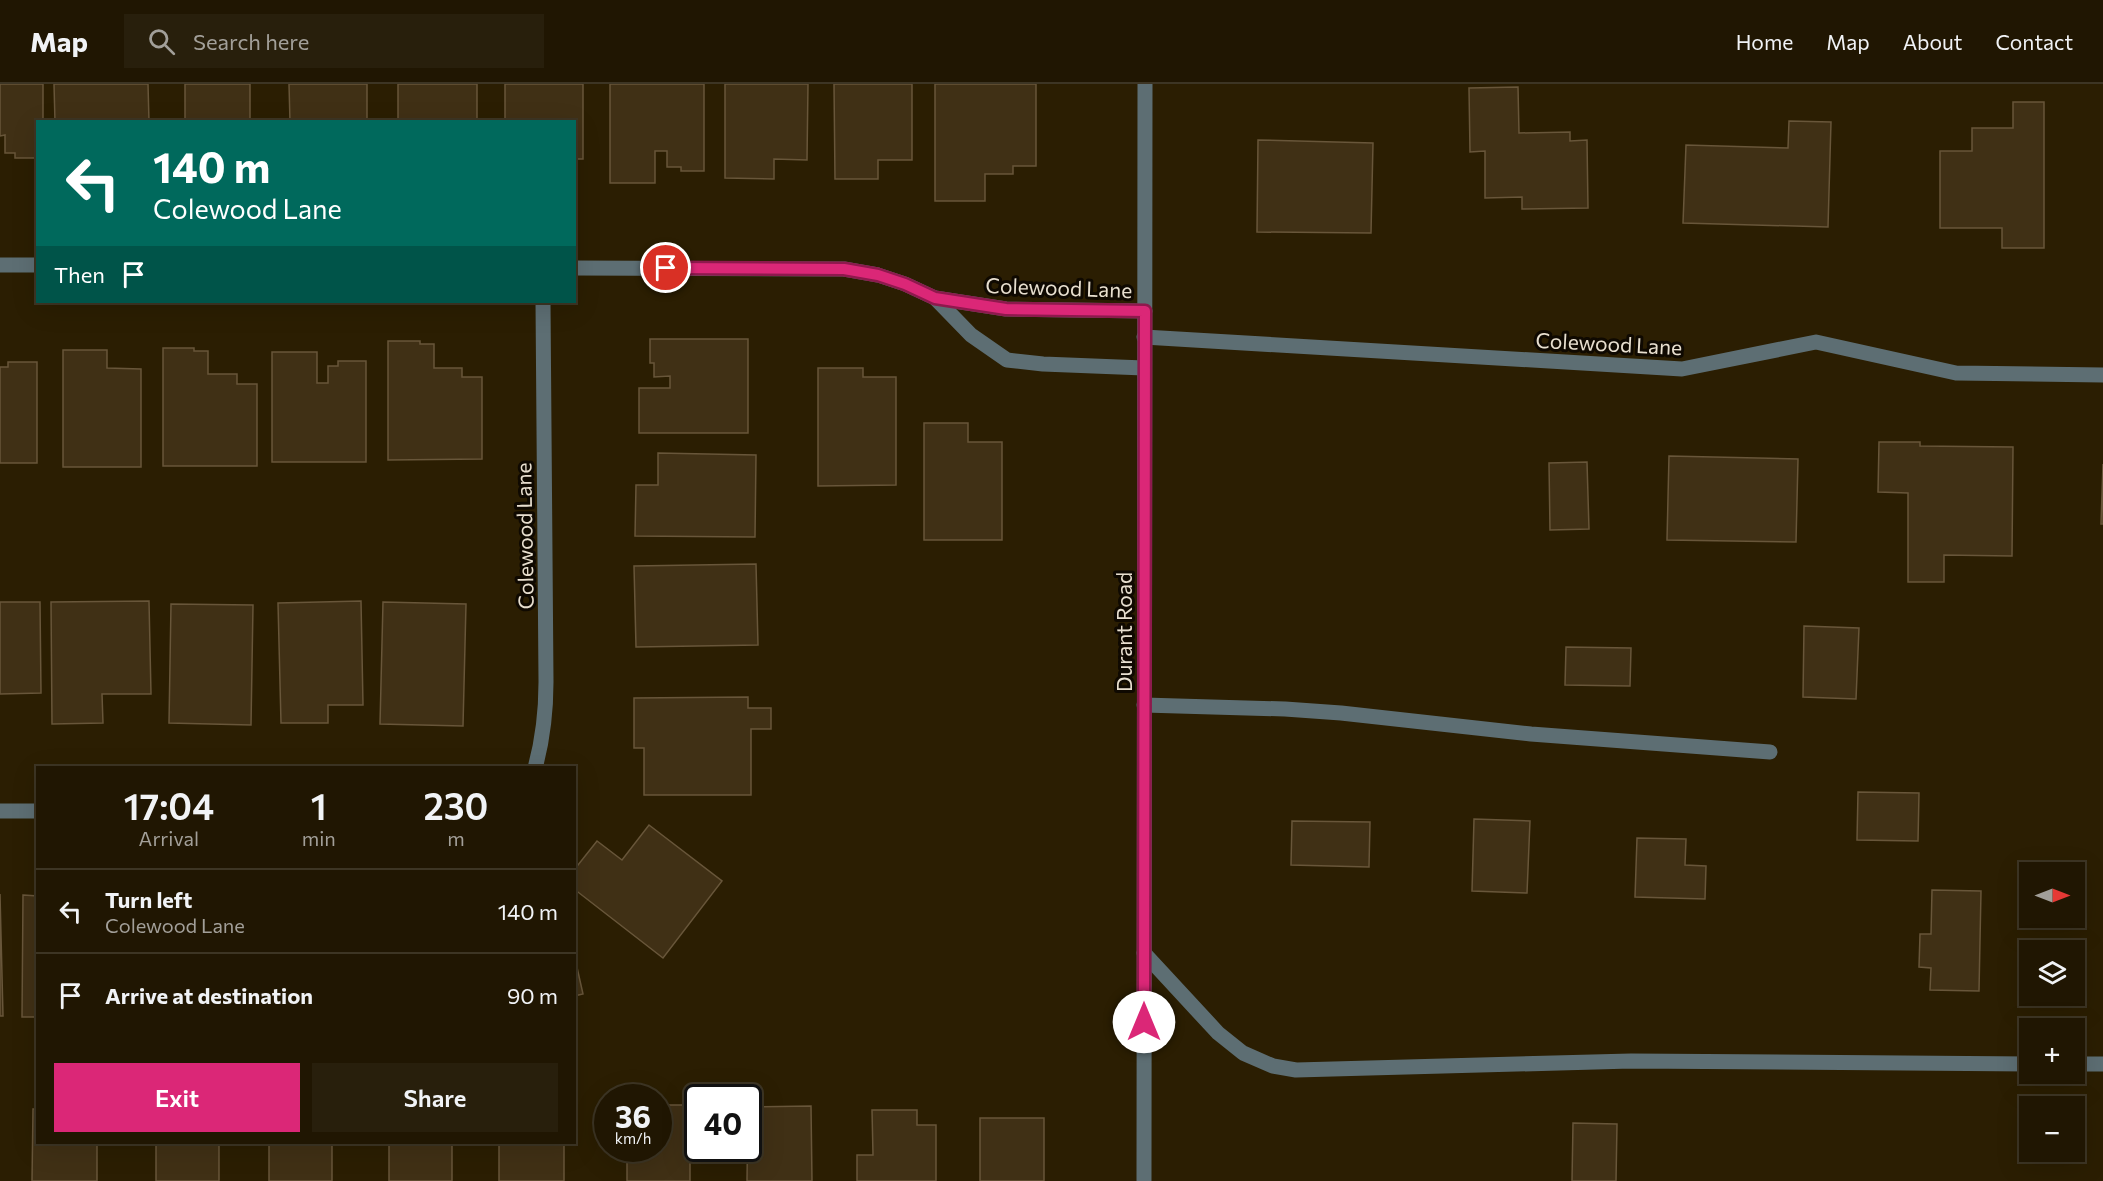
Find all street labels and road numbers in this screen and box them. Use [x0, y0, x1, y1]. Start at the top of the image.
street label: Colewood Lane [985, 272, 1133, 302]
street label: Colewood Lane [1535, 327, 1683, 359]
street label: Colewood Lane [510, 462, 538, 610]
street label: Durant Road [1111, 572, 1136, 692]

